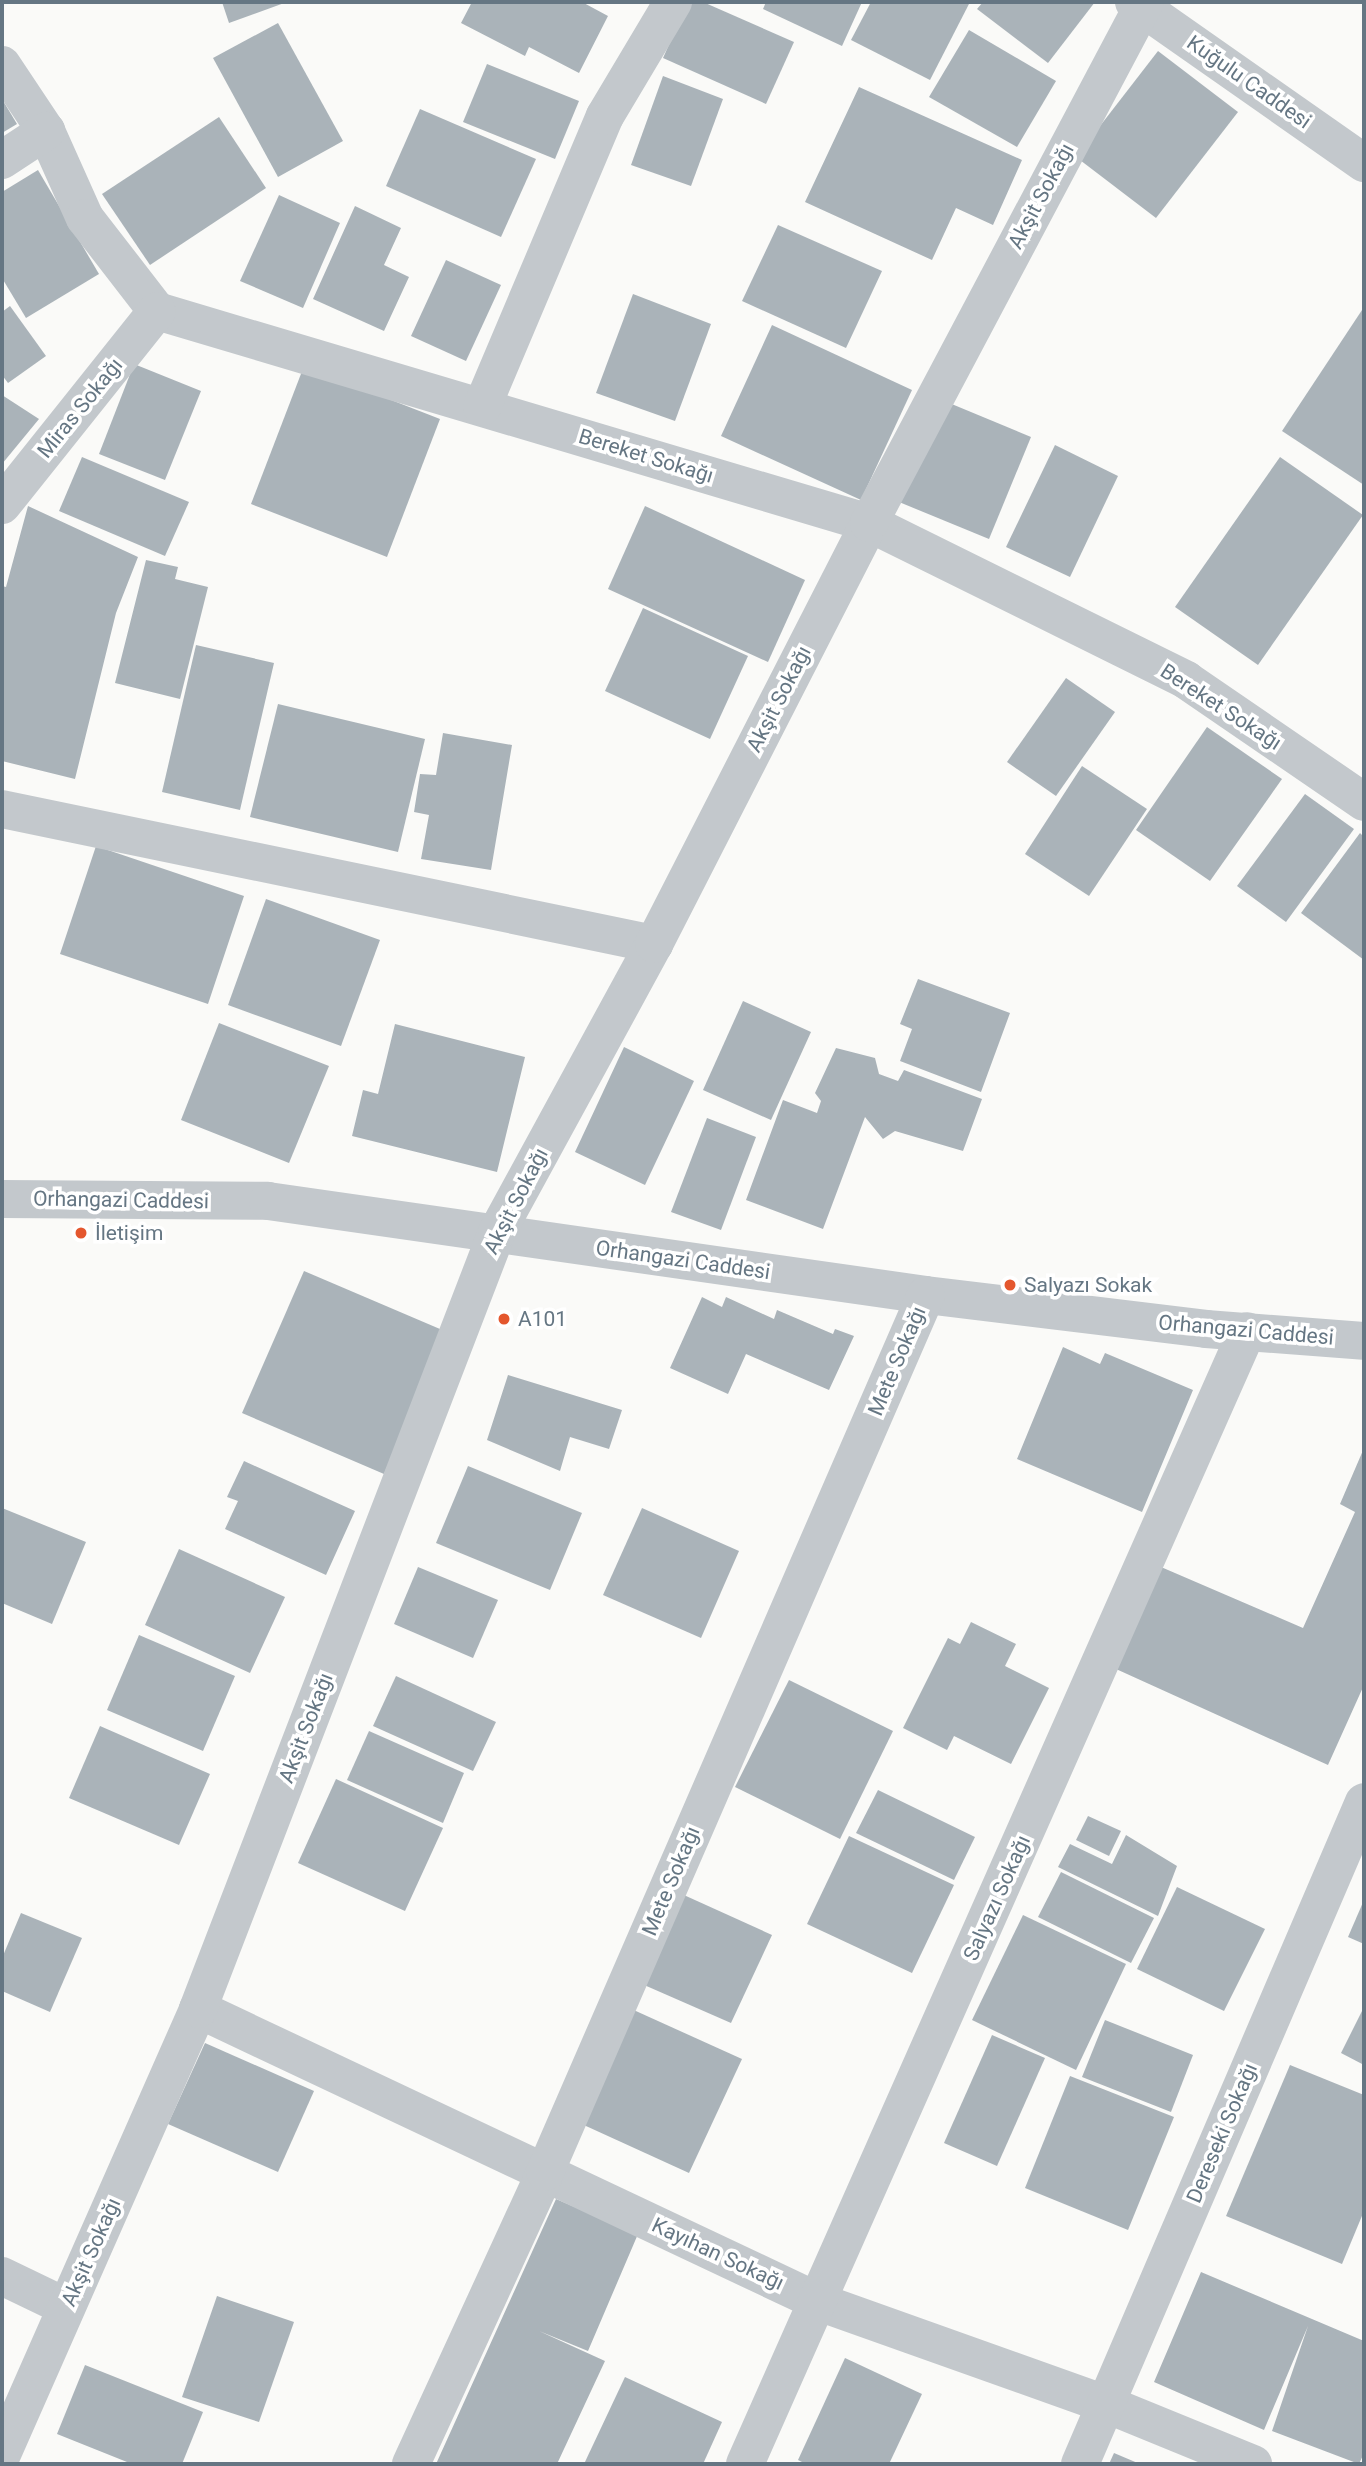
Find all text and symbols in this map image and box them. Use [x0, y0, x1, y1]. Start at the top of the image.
street label: Kuğulu Caddesi [1182, 30, 1316, 134]
street label: Akşit Sokağı [1003, 139, 1079, 253]
street label: Miras Sokağı [32, 353, 128, 463]
street label: Bereket Sokağı [576, 424, 716, 488]
street label: Akşit Sokağı [741, 642, 817, 756]
street label: Bereket Sokağı [1156, 658, 1286, 756]
street label: Akşit Sokağı [478, 1144, 554, 1258]
street label: Orhangazi Caddesi [33, 1186, 209, 1214]
place label: İletişim [95, 1220, 163, 1246]
marker: İletişim [73, 1225, 89, 1241]
street label: Orhangazi Caddesi [594, 1235, 772, 1285]
place label: Salyazı Sokak [1024, 1272, 1152, 1298]
marker: Salyazı Sokak [1002, 1277, 1018, 1293]
street label: Mete Sokağı [863, 1303, 931, 1419]
place label: A101 [518, 1306, 567, 1332]
street label: Orhangazi Caddesi [1157, 1310, 1335, 1350]
marker: A101 [496, 1311, 512, 1327]
street label: Akşit Sokağı [273, 1669, 339, 1787]
street label: Mete Sokağı [637, 1823, 705, 1939]
street label: Salyazı Sokağı [958, 1831, 1036, 1965]
street label: Dereseki Sokağı [1181, 2059, 1263, 2207]
street label: Akşit Sokağı [56, 2194, 126, 2310]
street label: Kayıhan Sokağı [648, 2212, 788, 2296]

